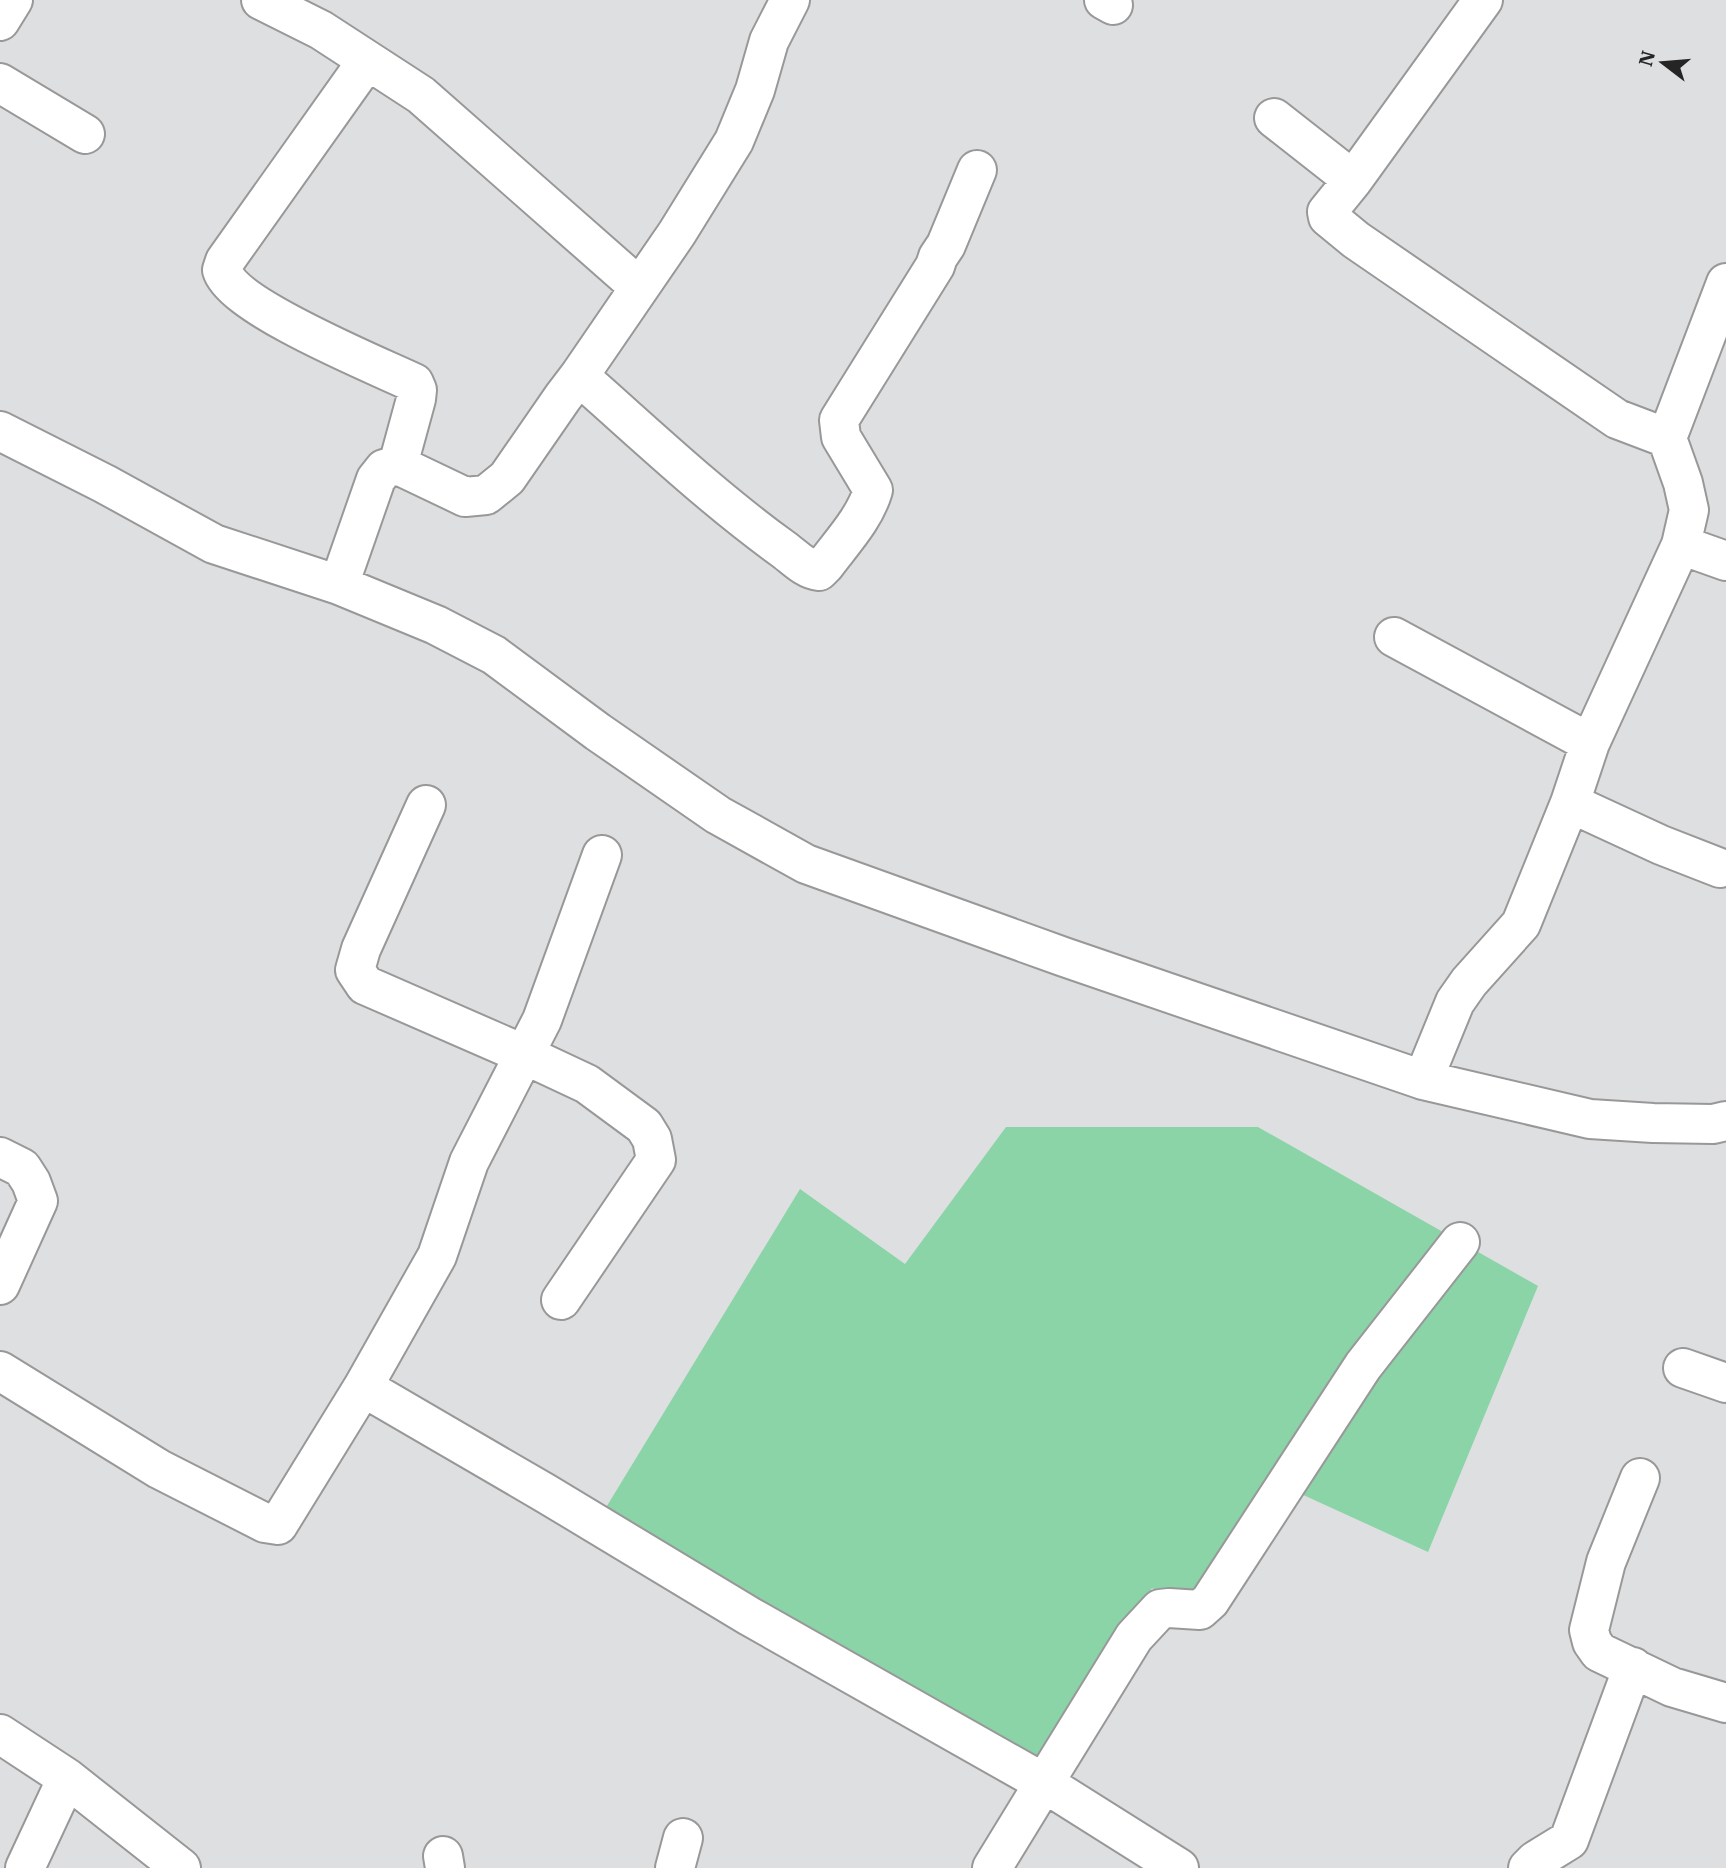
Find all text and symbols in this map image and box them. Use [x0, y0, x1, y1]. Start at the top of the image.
north arrow [1628, 28, 1698, 98]
text: N [1633, 48, 1660, 69]

